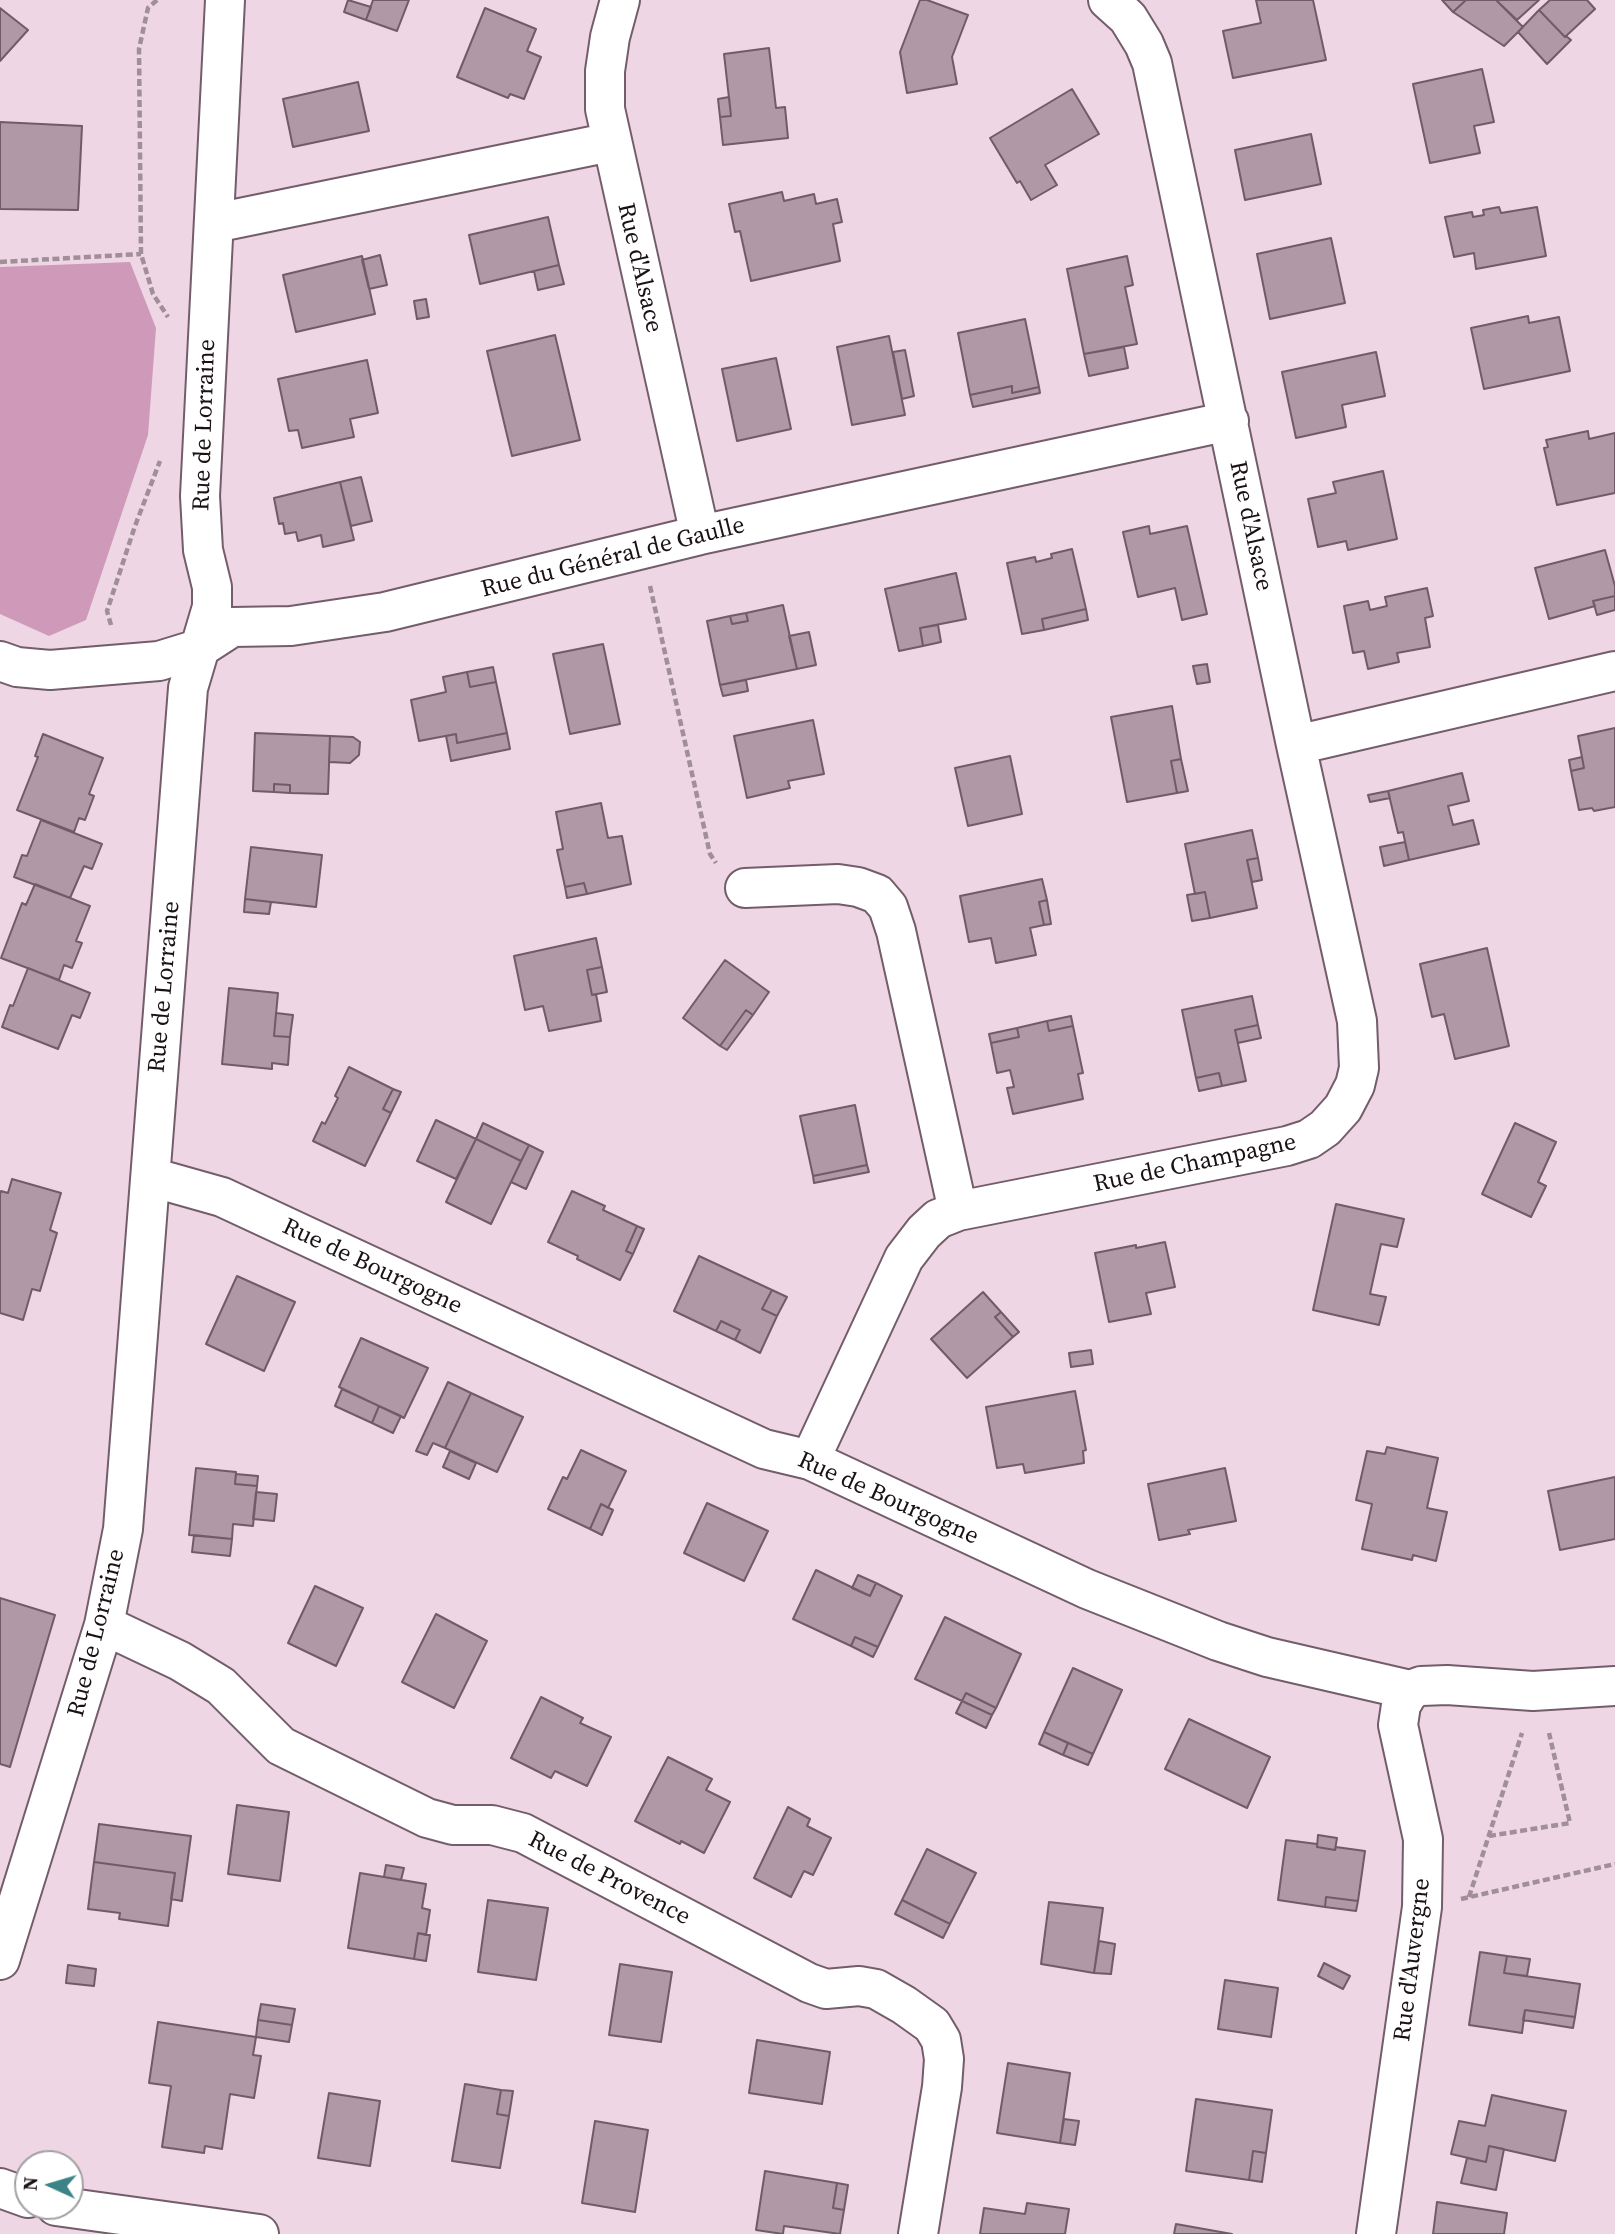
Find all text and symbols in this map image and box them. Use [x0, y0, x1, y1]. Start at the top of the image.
street label: Rue d'Alsace [610, 200, 668, 336]
street label: Rue de Lorraine [188, 339, 222, 511]
street label: Rue d'Alsace [1222, 458, 1278, 594]
street label: Rue du Général de Gaulle [478, 511, 748, 605]
street label: Rue de Lorraine [143, 900, 187, 1074]
street label: Rue de Champagne [1091, 1128, 1299, 1200]
street label: Rue de Bourgogne [278, 1213, 466, 1321]
street label: Rue de Bourgogne [793, 1446, 983, 1552]
street label: Rue de Lorraine [62, 1546, 132, 1720]
street label: Rue de Provence [523, 1826, 695, 1932]
street label: Rue d'Auvergne [1389, 1877, 1437, 2043]
north arrow [14, 2150, 84, 2220]
text: N [17, 2176, 43, 2191]

